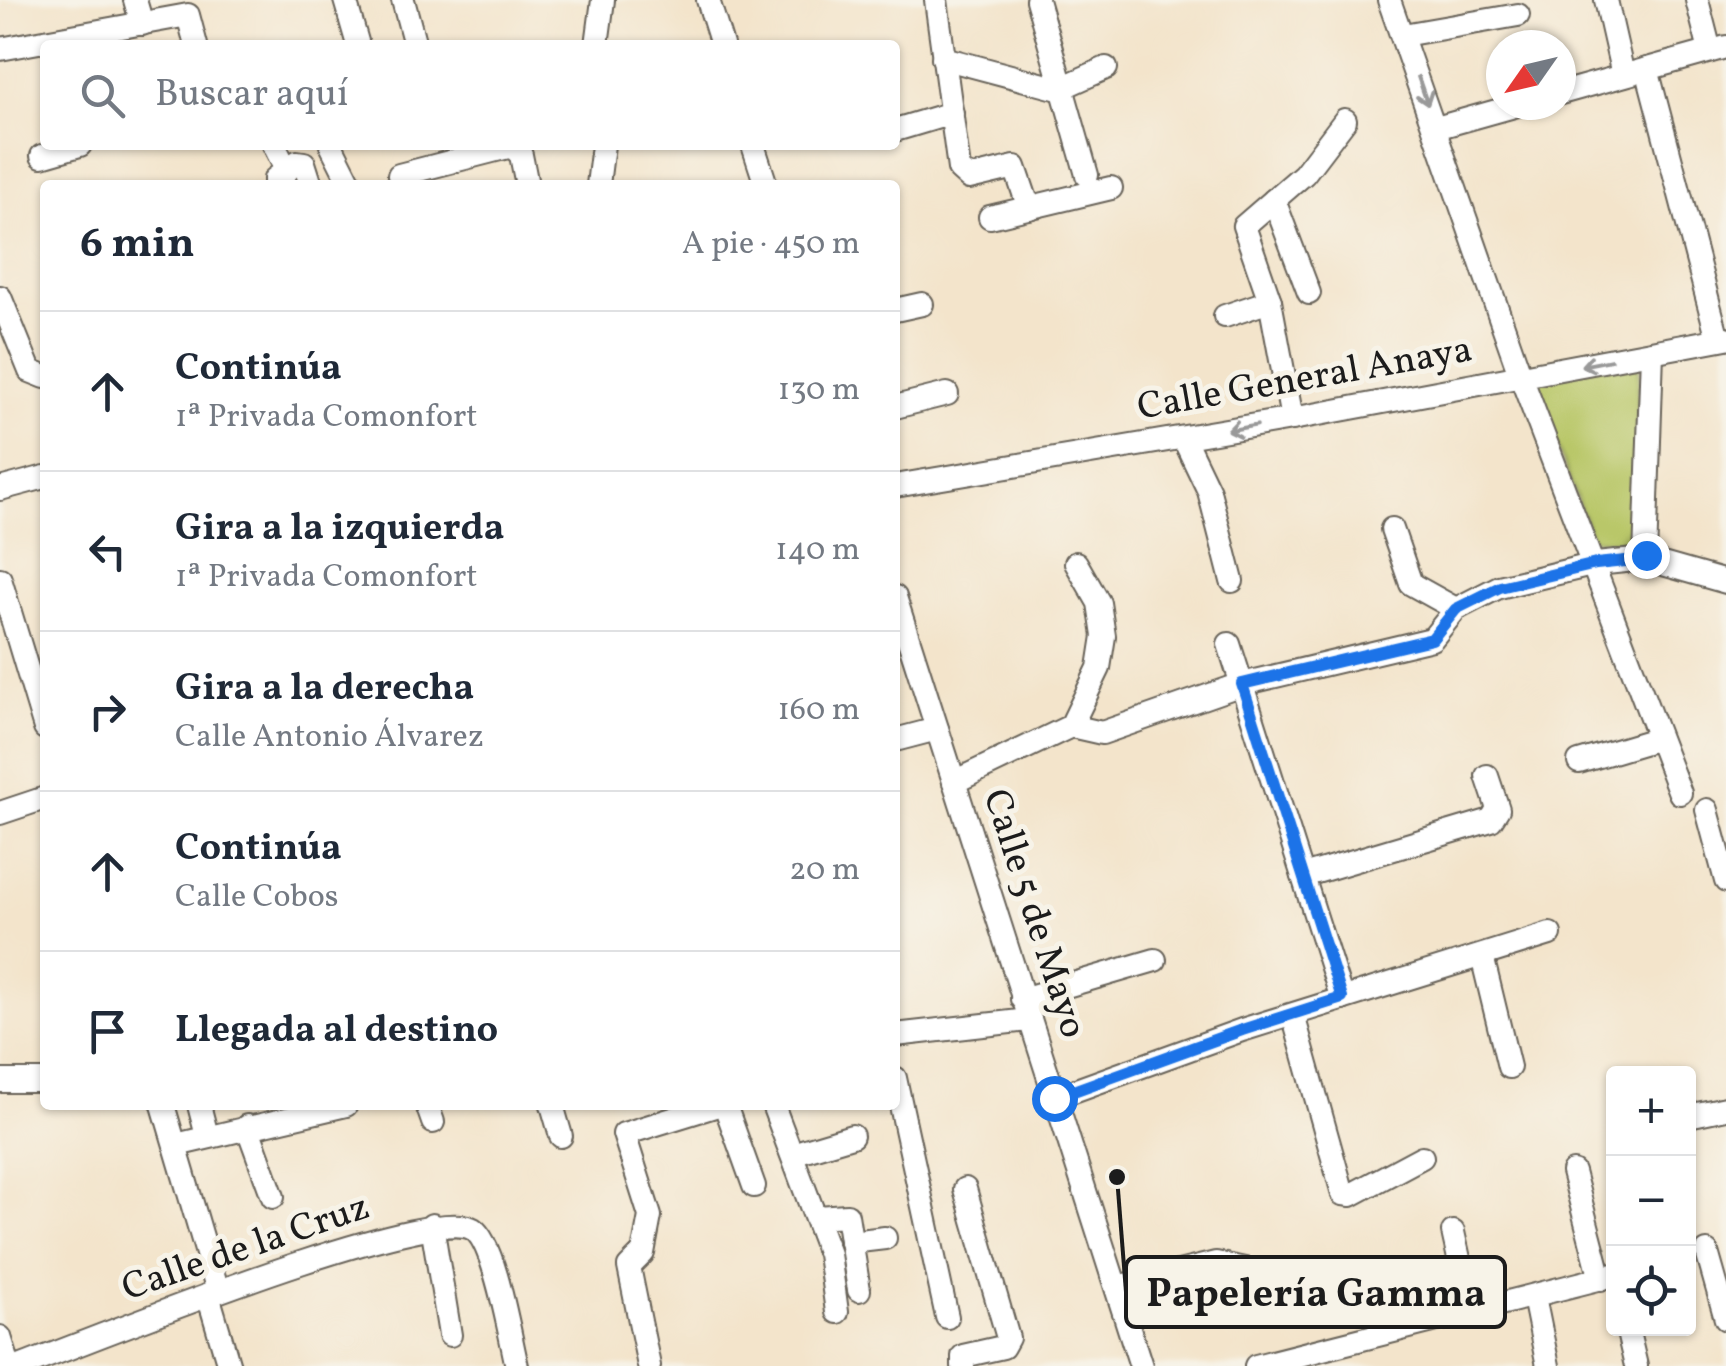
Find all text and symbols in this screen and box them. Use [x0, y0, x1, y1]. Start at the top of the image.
north arrow [1486, 30, 1576, 120]
search box [40, 40, 900, 150]
icon: search [75, 68, 130, 123]
text: Buscar aquí [155, 69, 348, 122]
one-way arrow [1415, 75, 1433, 107]
text: 6 min [80, 216, 195, 275]
text: A pie · 450 m [682, 223, 860, 267]
street label: Calle General Anaya [1133, 324, 1477, 436]
text: Continúa [175, 343, 342, 396]
one-way arrow [1581, 354, 1613, 373]
icon: ahead [80, 364, 135, 419]
text: 130 m [778, 369, 860, 413]
text: 1ª Privada Comonfort [175, 396, 478, 440]
one-way arrow [1226, 419, 1259, 438]
text: Gira a la izquierda [175, 503, 504, 556]
icon: left [80, 524, 135, 579]
text: 140 m [775, 529, 860, 573]
route end [1624, 533, 1670, 579]
text: 1ª Privada Comonfort [175, 556, 478, 600]
text: Gira a la derecha [175, 663, 474, 716]
icon: right [80, 684, 135, 739]
text: 160 m [777, 689, 860, 733]
text: Calle Antonio Álvarez [175, 716, 484, 760]
street label: Calle 5 de Mayo [968, 783, 1098, 1045]
text: Continúa [175, 823, 342, 876]
icon: ahead [80, 844, 135, 899]
text: 20 m [789, 849, 860, 893]
text: Calle Cobos [175, 876, 338, 920]
icon: arrive [80, 1004, 135, 1059]
text: Llegada al destino [175, 1005, 498, 1058]
map controls [1606, 1066, 1696, 1336]
button: + [1606, 1066, 1696, 1156]
route start [1032, 1076, 1078, 1122]
button: − [1606, 1156, 1696, 1246]
street label: Calle de la Cruz [115, 1182, 377, 1316]
button: locate [1606, 1246, 1696, 1336]
callout: Papelería Gamma [1126, 1257, 1505, 1327]
text: Papelería Gamma [1146, 1268, 1486, 1324]

